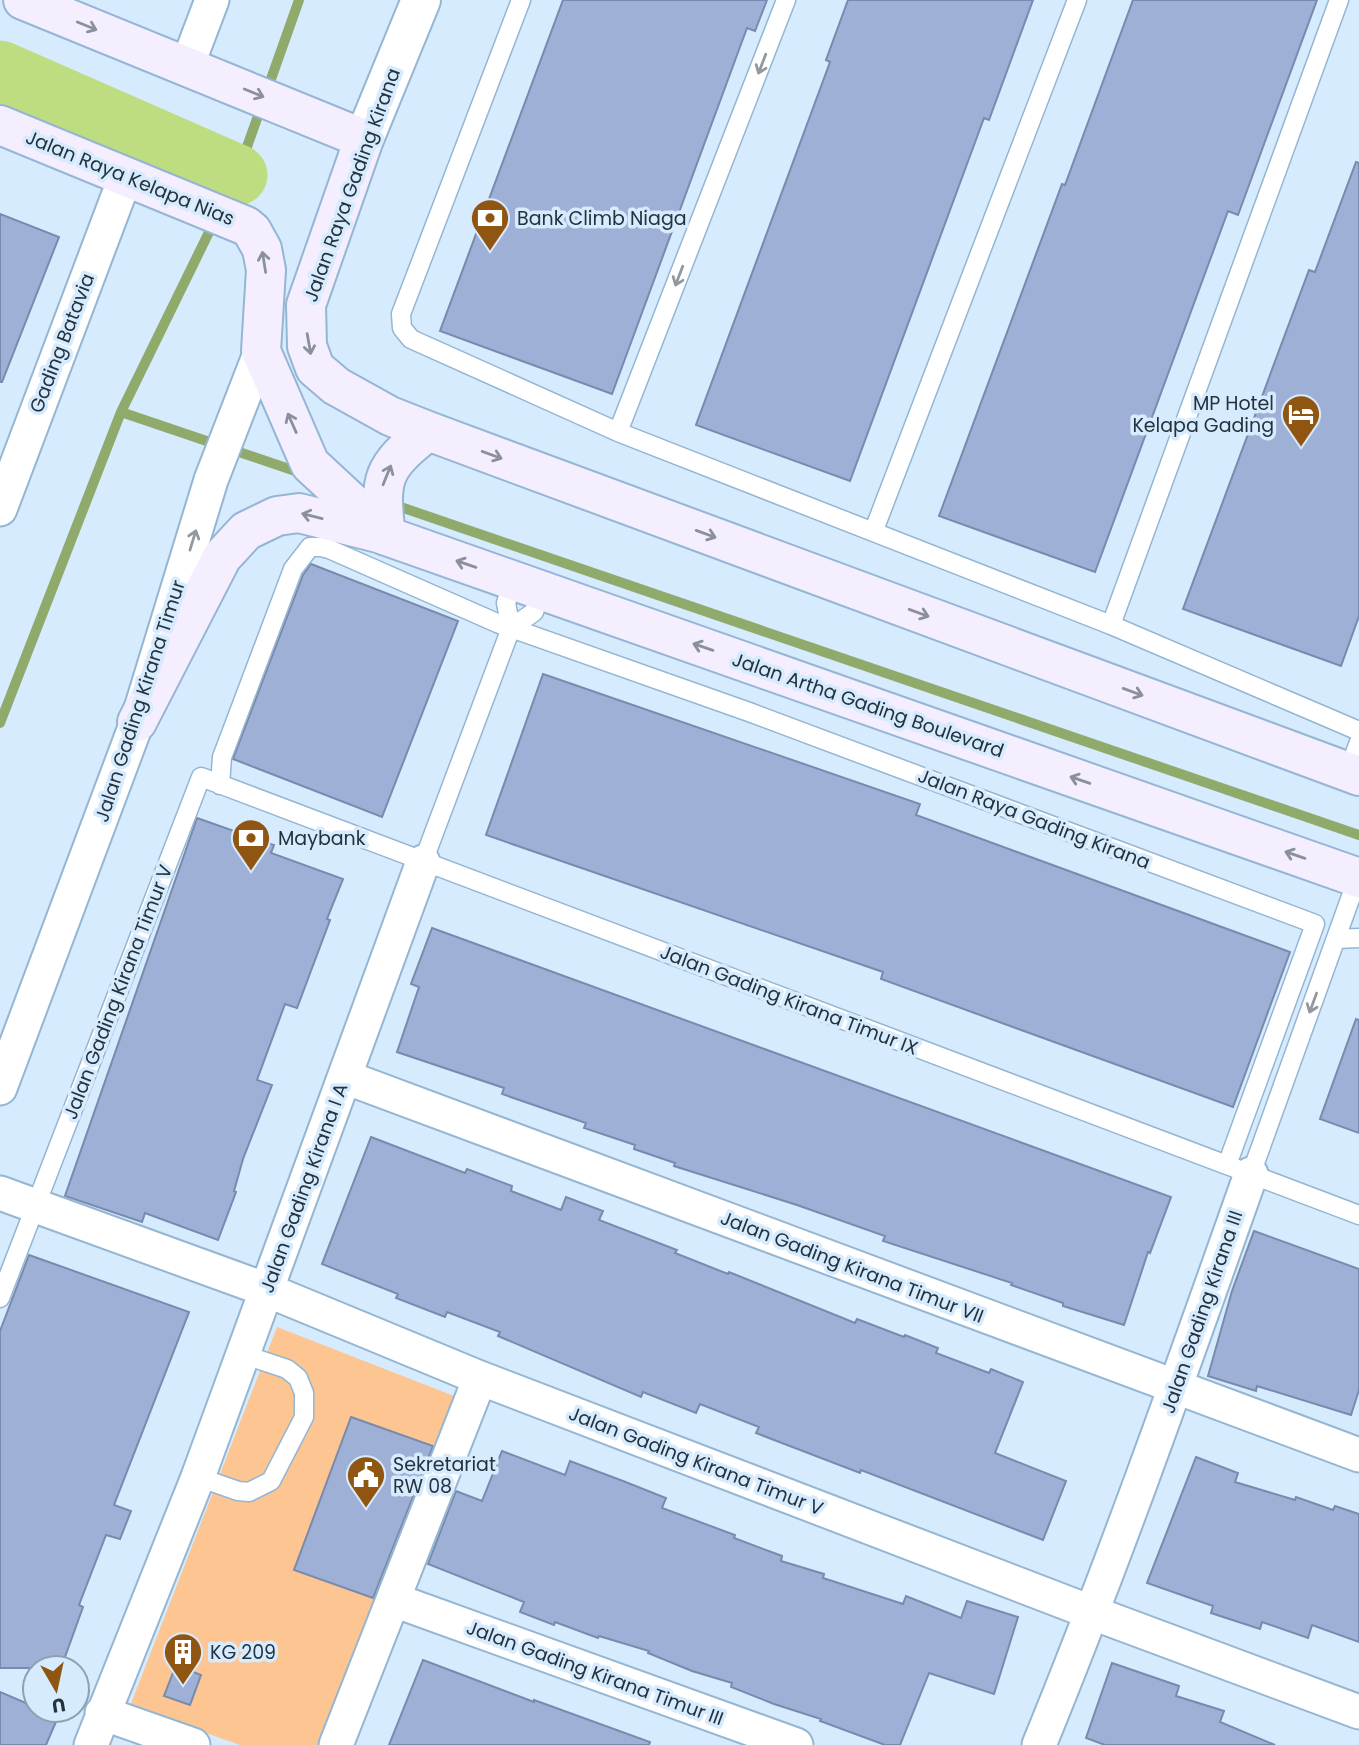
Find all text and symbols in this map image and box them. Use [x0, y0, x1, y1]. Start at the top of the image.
one-way arrow [75, 20, 97, 33]
one-way arrow [754, 52, 767, 74]
street label: Jalan Raya Gading Kirana [297, 64, 407, 306]
one-way arrow [243, 87, 265, 100]
street label: Jalan Raya Kelapa Nias [22, 124, 238, 232]
bank icon: Bank Climb Niaga [469, 197, 511, 252]
place label: Bank Climb Niaga [517, 205, 687, 232]
one-way arrow [257, 251, 270, 274]
one-way arrow [672, 264, 684, 286]
street label: Gading Batavia [23, 269, 101, 417]
one-way arrow [303, 332, 316, 355]
place label: MP Hotel Kelapa Gading [1132, 390, 1274, 439]
hotel icon: MP Hotel Kelapa Gading [1280, 393, 1322, 448]
one-way arrow [285, 413, 298, 434]
one-way arrow [481, 450, 503, 462]
one-way arrow [382, 465, 395, 487]
one-way arrow [301, 509, 324, 522]
one-way arrow [187, 529, 200, 551]
one-way arrow [694, 529, 716, 541]
one-way arrow [455, 557, 477, 569]
street label: Jalan Gading Kirana Timur [88, 577, 192, 825]
one-way arrow [908, 608, 930, 620]
one-way arrow [693, 640, 715, 652]
street label: Jalan Artha Gading Boulevard [729, 646, 1007, 764]
one-way arrow [1121, 687, 1143, 699]
street label: Jalan Raya Gading Kirana [914, 762, 1154, 876]
one-way arrow [1070, 772, 1091, 785]
bank icon: Maybank [230, 817, 272, 872]
place label: Maybank [278, 825, 366, 852]
one-way arrow [1284, 848, 1306, 860]
street label: Jalan Gading Kirana Timur V [57, 861, 179, 1123]
street label: Jalan Gading Kirana Timur IX [656, 938, 922, 1062]
one-way arrow [1306, 992, 1318, 1014]
street label: Jalan Gading Kirana I A [253, 1079, 355, 1297]
street label: Jalan Gading Kirana Timur VII [716, 1204, 988, 1330]
street label: Jalan Gading Kirana III [1155, 1207, 1249, 1417]
street label: Jalan Gading Kirana Timur V [565, 1400, 827, 1522]
place label: Sekretariat RW 08 [393, 1451, 496, 1500]
public building icon: Sekretariat RW 08 [345, 1454, 387, 1509]
street label: Jalan Gading Kirana Timur III [463, 1614, 727, 1732]
building icon: KG 209 [162, 1631, 204, 1686]
place label: KG 209 [210, 1639, 276, 1666]
north arrow [21, 1654, 91, 1724]
text: U [50, 1691, 67, 1720]

